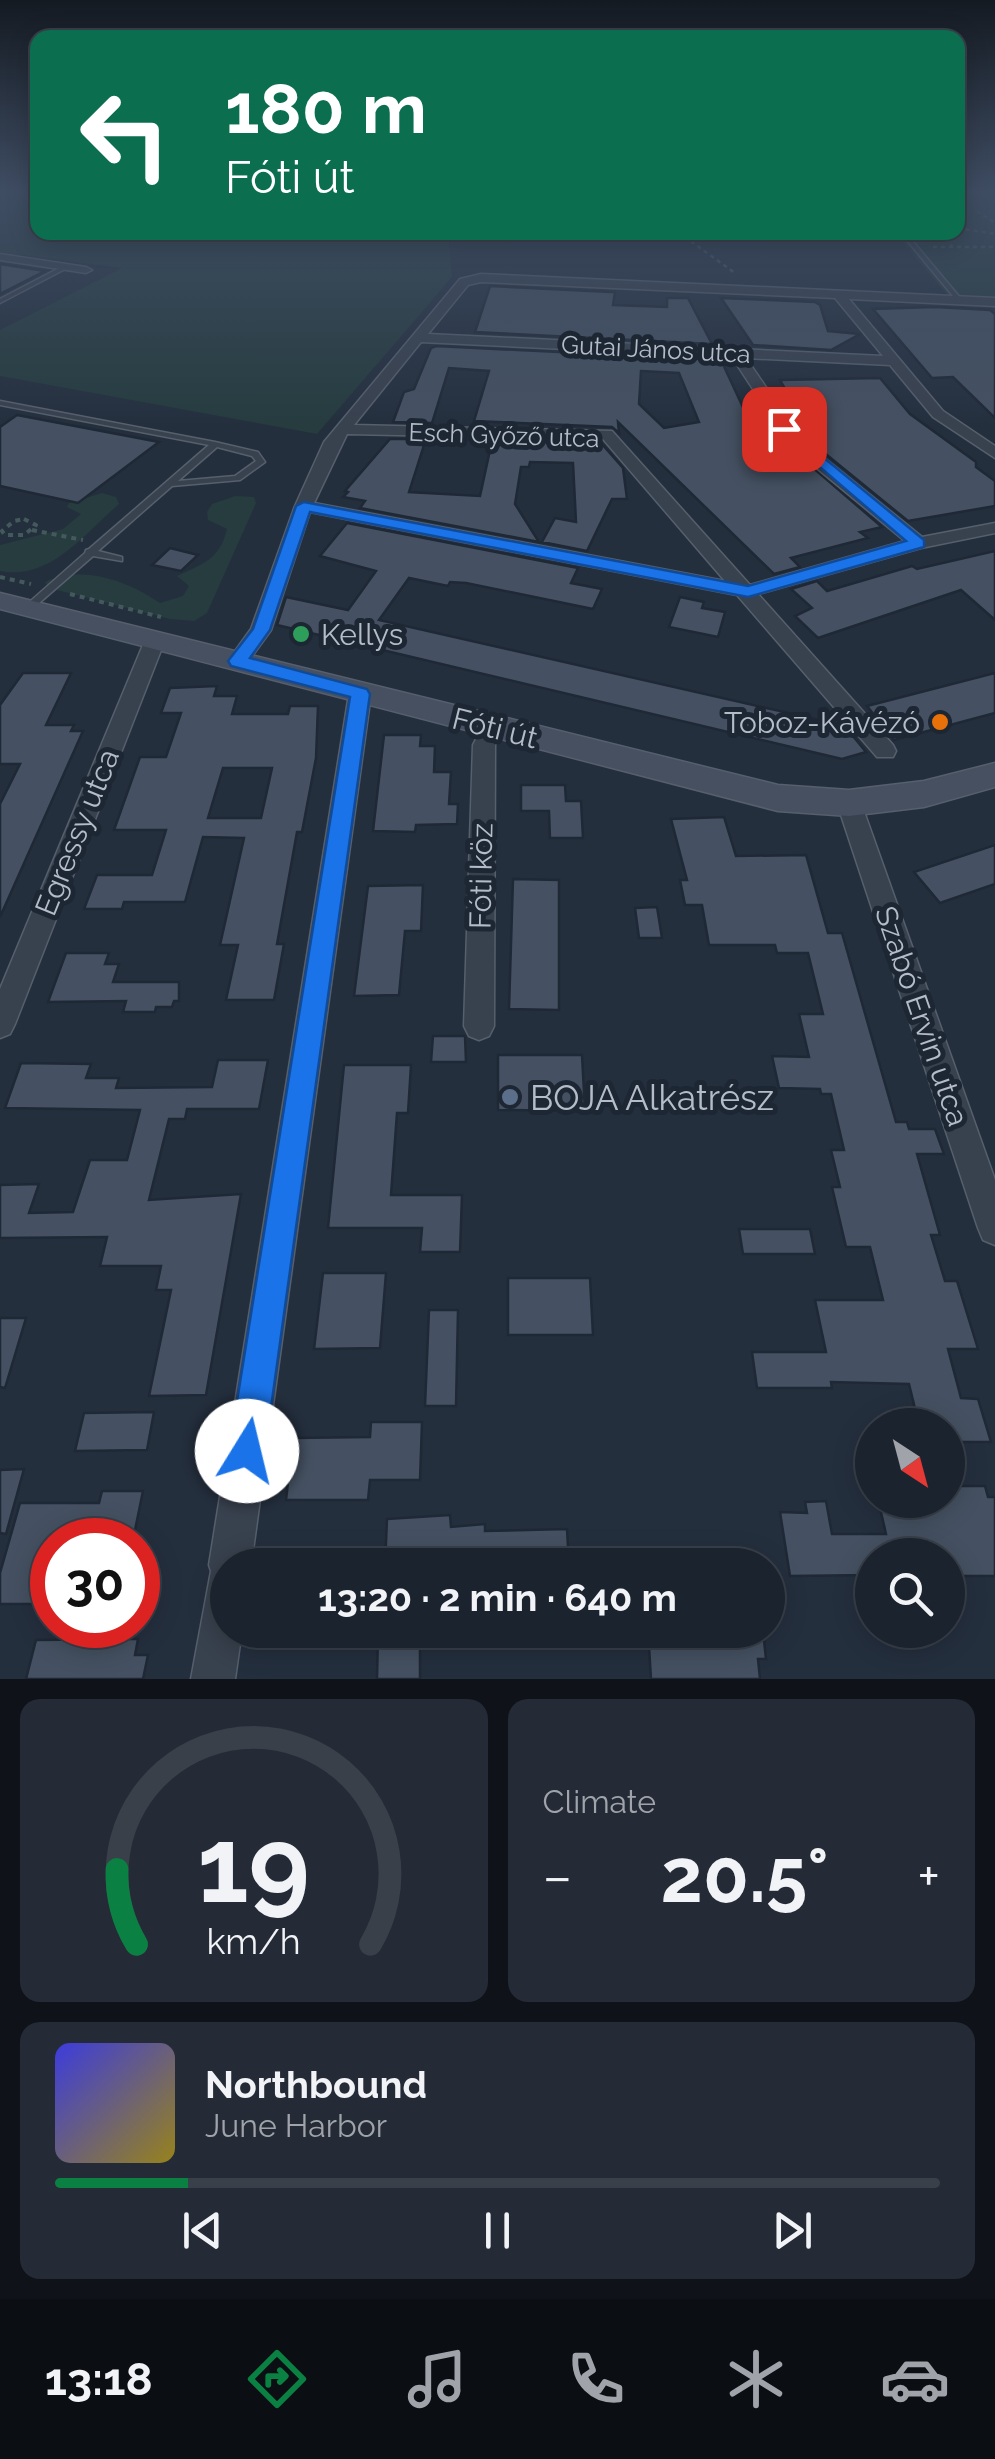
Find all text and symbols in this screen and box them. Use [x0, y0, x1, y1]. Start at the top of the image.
text: 180 m [225, 67, 427, 149]
icon: left [60, 70, 190, 200]
text: Fóti út [225, 151, 355, 204]
street label: Gutai János utca [561, 329, 751, 369]
pin [742, 387, 827, 472]
icon: arrive [757, 402, 812, 457]
street label: Esch Győző utca [408, 417, 600, 453]
place label: Kellys [321, 617, 403, 652]
marker: Kellys [290, 623, 312, 645]
street label: Fóti út [449, 701, 541, 755]
place label: Toboz-Kávézó [724, 705, 920, 740]
marker: Toboz-Kávézó [929, 711, 951, 733]
street label: Egressy utca [28, 744, 126, 920]
street label: Fóti köz [463, 823, 499, 929]
street label: Szabó Ervin utca [868, 902, 976, 1130]
place label: BOJA Alkatrész [530, 1077, 774, 1118]
marker: BOJA Alkatrész [499, 1086, 521, 1108]
position arrow [195, 1399, 299, 1503]
north arrow [855, 1408, 965, 1518]
map controls [855, 1408, 965, 1648]
speed limit sign: 30 [30, 1518, 160, 1648]
button: search [855, 1538, 965, 1648]
text: 13:20 · 2 min · 640 m [318, 1575, 677, 1620]
text: Climate [543, 1783, 656, 1820]
text: 19 [197, 1804, 310, 1926]
text: 20.5° [661, 1831, 829, 1920]
text: − [543, 1844, 572, 1909]
text: + [917, 1844, 940, 1909]
text: km/h [207, 1920, 301, 1962]
text: Northbound [205, 2062, 427, 2107]
text: June Harbor [205, 2107, 387, 2144]
icon: previous [175, 2203, 230, 2258]
icon: pause [470, 2203, 525, 2258]
icon: next [765, 2203, 820, 2258]
icon: directions [242, 2344, 312, 2414]
icon: music [402, 2344, 472, 2414]
icon: phone [561, 2344, 631, 2414]
icon: climate [721, 2344, 791, 2414]
icon: car [880, 2344, 950, 2414]
text: 13:18 [45, 2353, 153, 2406]

